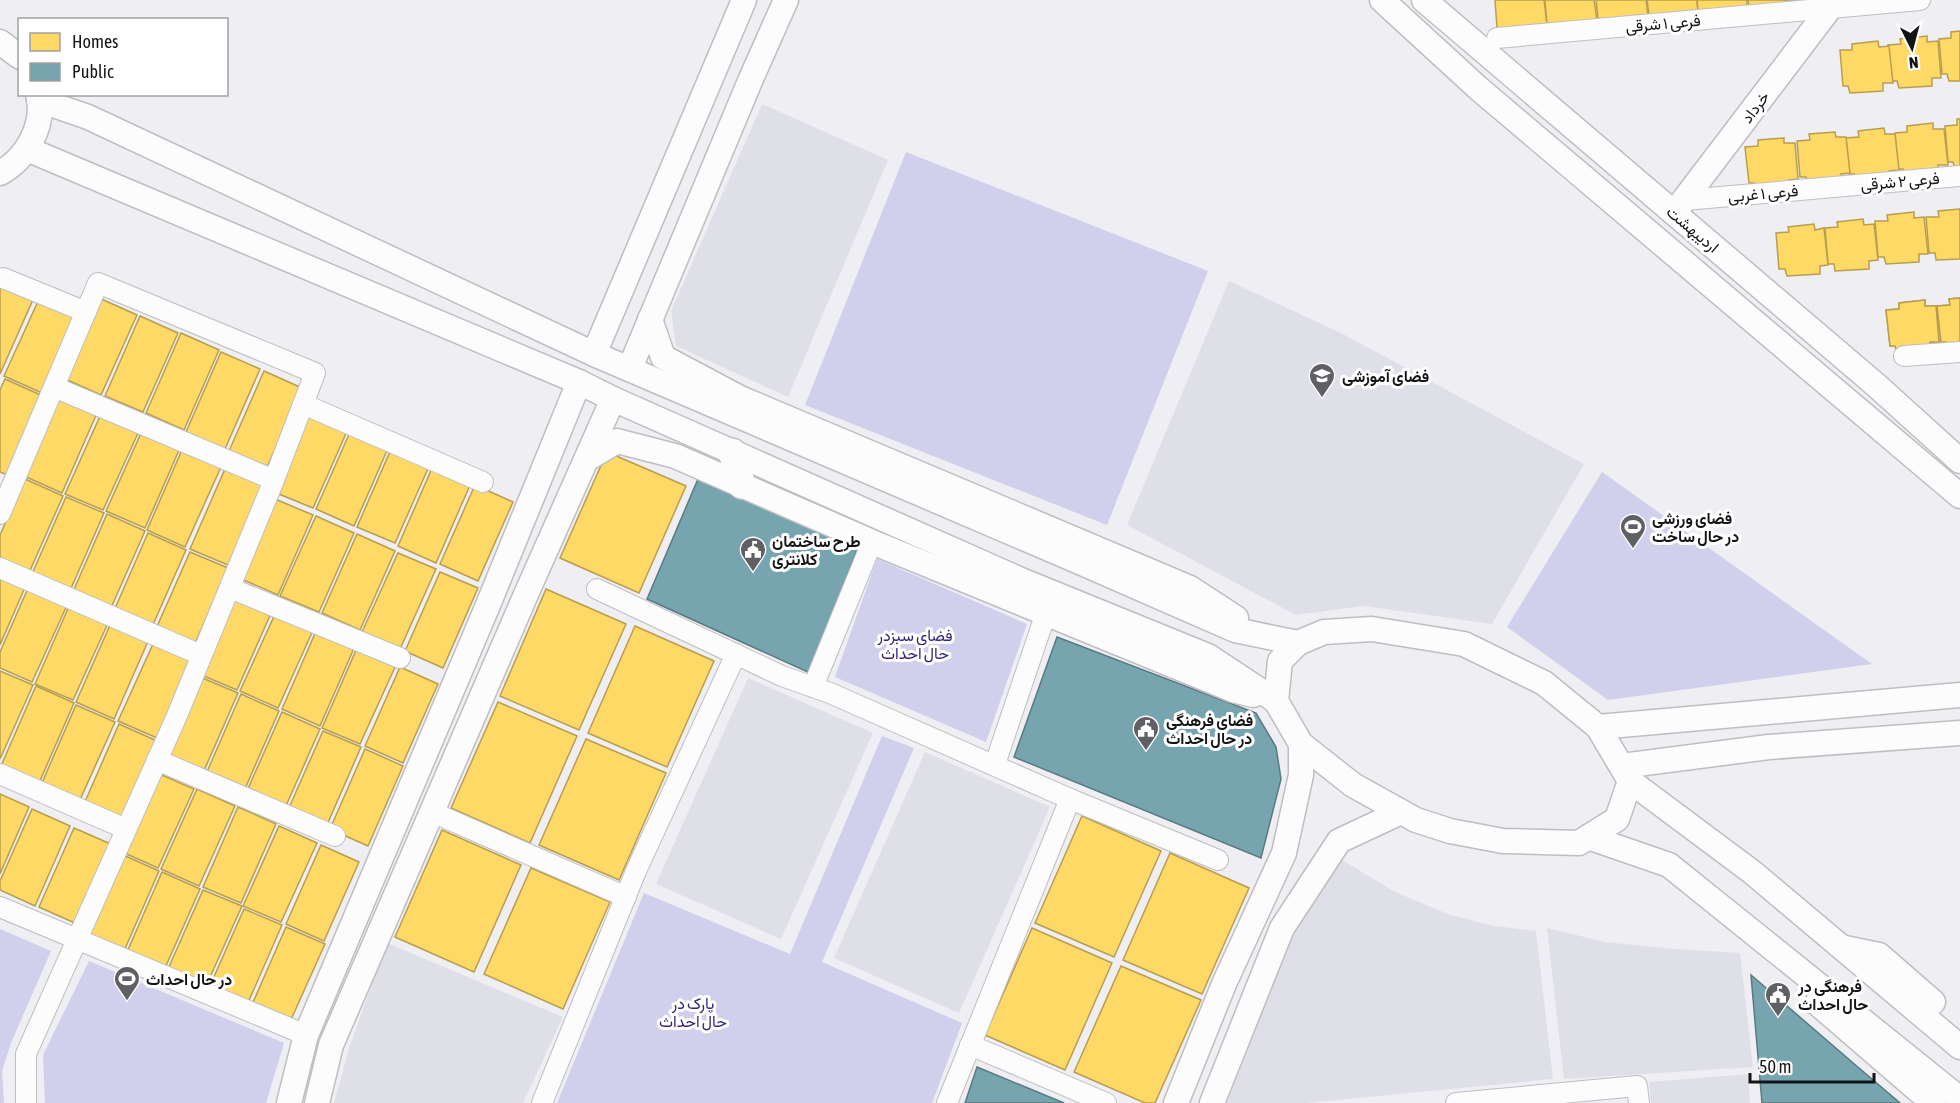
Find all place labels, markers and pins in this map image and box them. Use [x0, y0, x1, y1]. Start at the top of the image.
school or university icon: فضای آموزشی [1307, 361, 1337, 399]
place label: فضای آموزشی [1342, 367, 1429, 387]
place label: فضای ورزشی در حال ساخت [1652, 509, 1739, 547]
sports icon: فضای ورزشی در حال ساخت [1618, 512, 1648, 550]
place label: طرح ساختمان کلانتری [772, 532, 861, 570]
public building icon: طرح ساختمان کلانتری [738, 535, 768, 573]
place label: فضای فرهنگی در حال احداث [1166, 711, 1253, 749]
public building icon: فضای فرهنگی در حال احداث [1131, 714, 1161, 752]
sports icon: در حال احداث [112, 964, 142, 1002]
place label: در حال احداث [146, 970, 232, 990]
place label: فرهنگی در حال احداث [1797, 977, 1868, 1014]
public building icon: فرهنگی در حال احداث [1763, 980, 1793, 1018]

